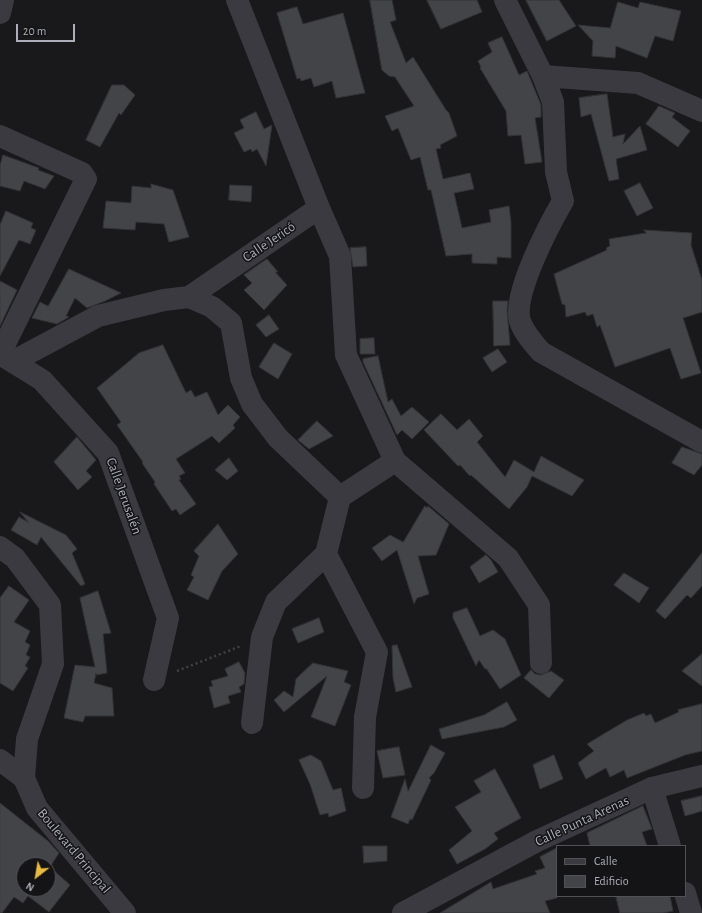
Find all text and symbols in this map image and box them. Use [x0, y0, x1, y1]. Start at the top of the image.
scale bar [18, 16, 77, 42]
text: 20 m [23, 25, 46, 37]
street label: Calle Jericó [239, 218, 299, 266]
street label: Calle Jerusalén [102, 455, 146, 537]
street label: Calle Punta Arenas [532, 792, 632, 850]
street label: Boulevard Principal [34, 805, 114, 897]
legend [556, 845, 686, 897]
text: Calle [594, 855, 617, 867]
north arrow [16, 857, 56, 897]
text: Edificio [594, 875, 629, 887]
text: N [24, 880, 36, 894]

